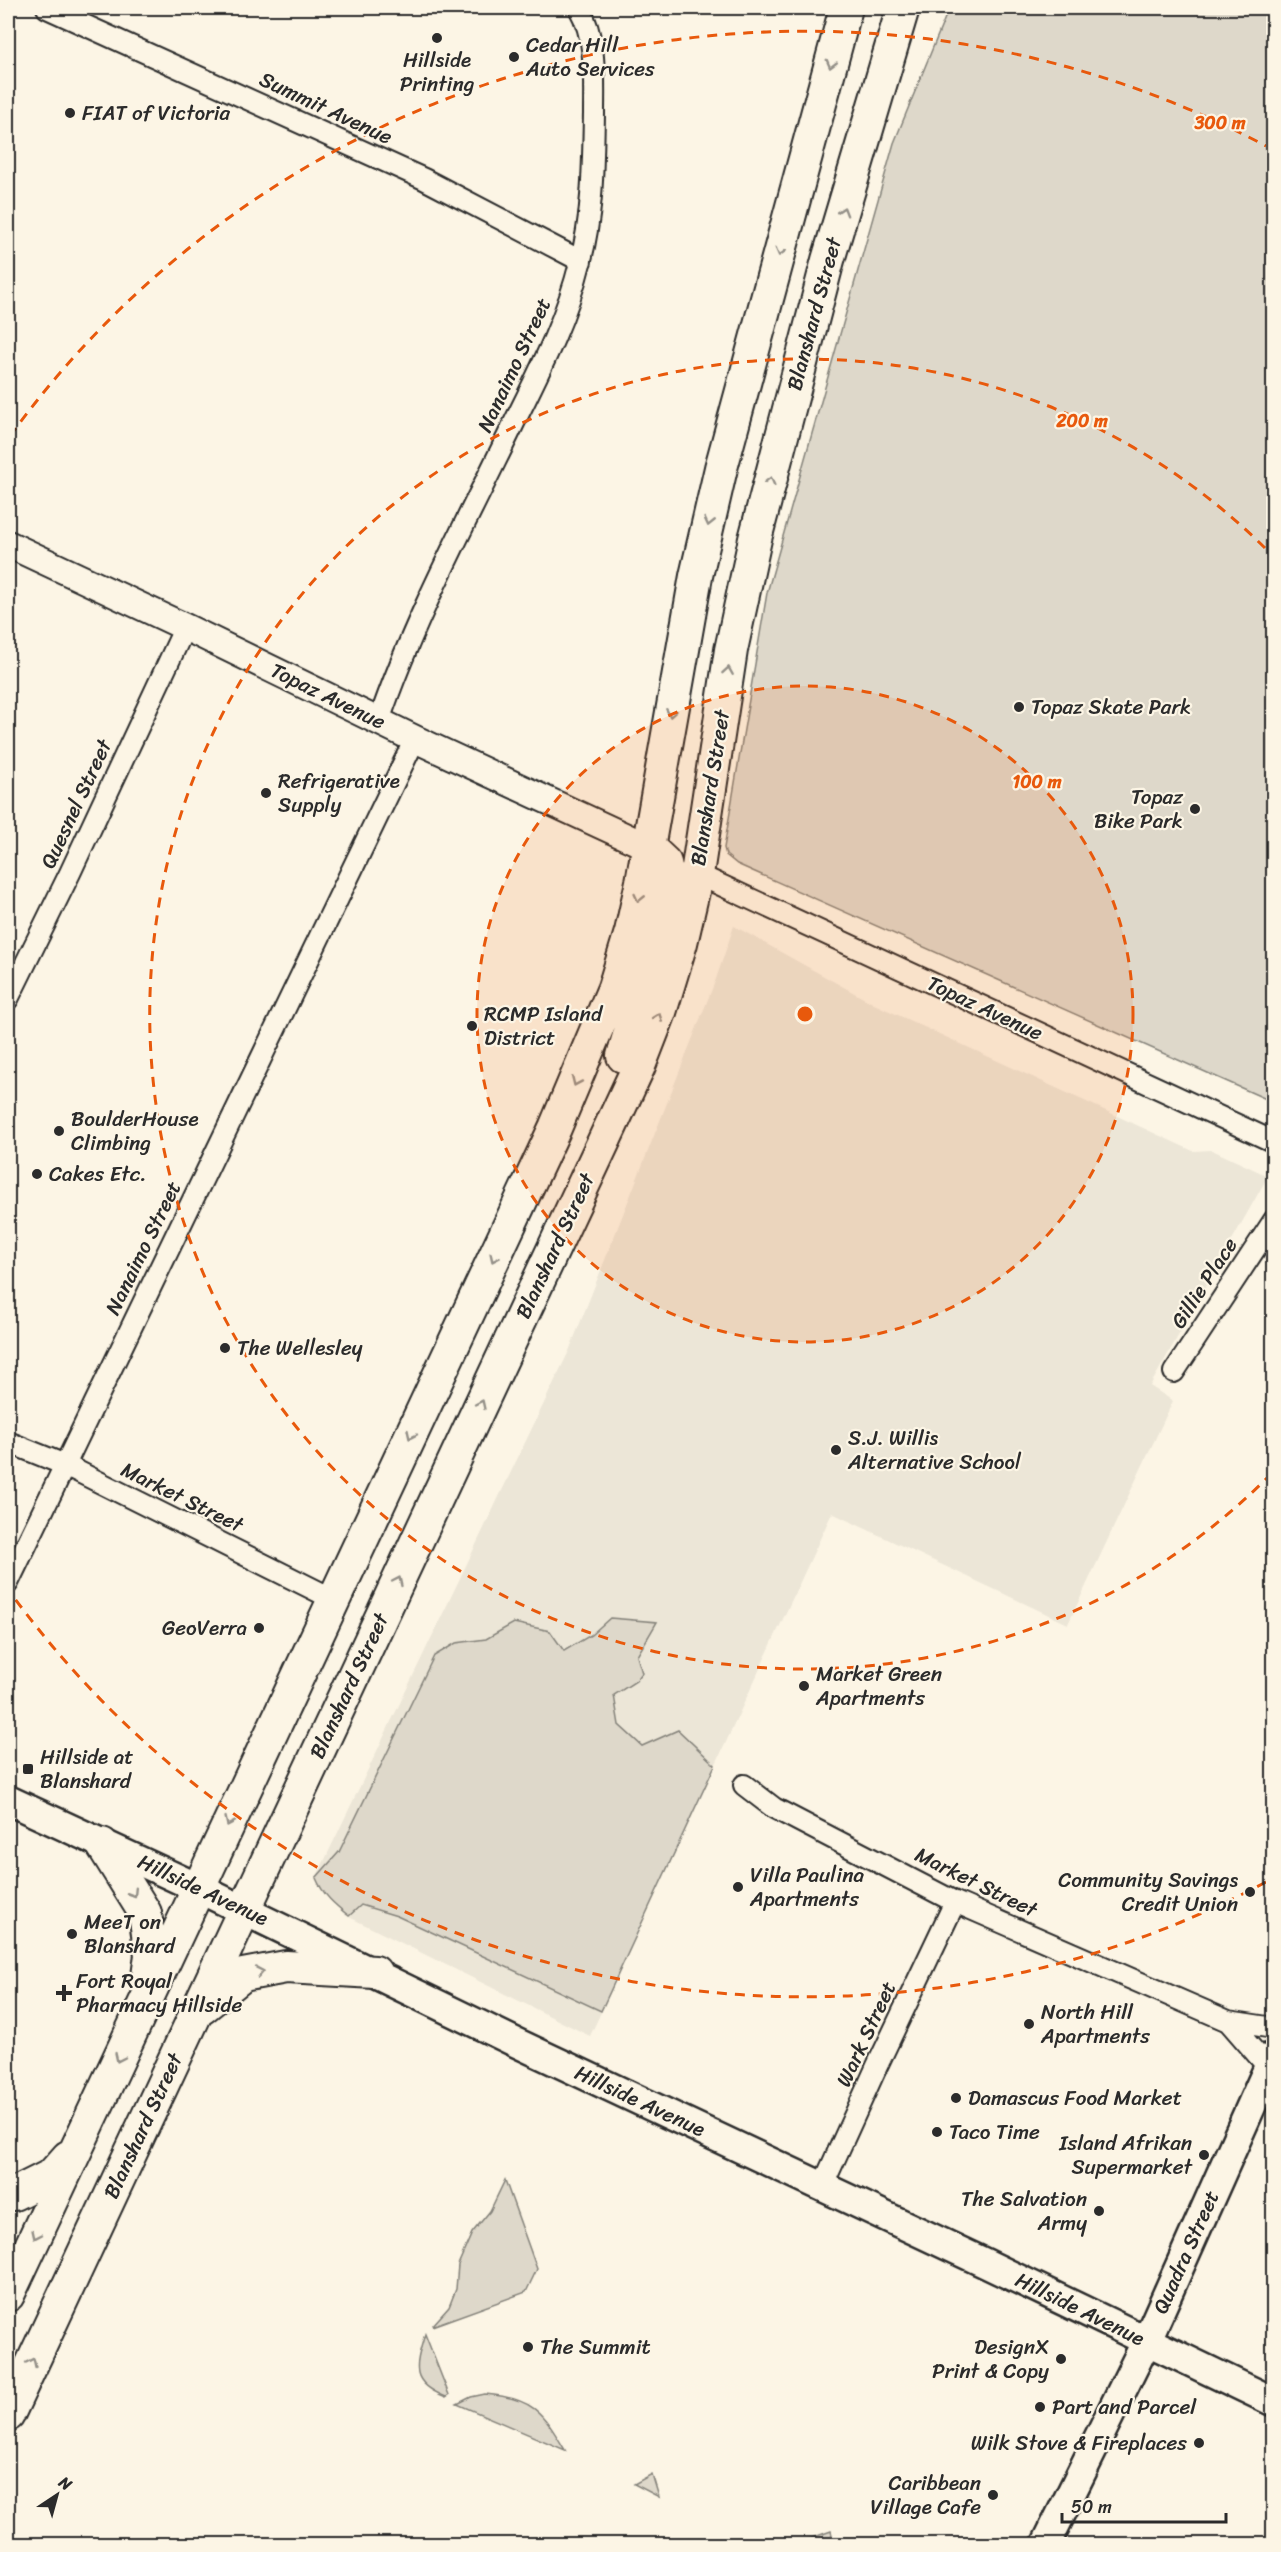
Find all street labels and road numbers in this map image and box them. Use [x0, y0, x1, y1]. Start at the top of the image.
street label: Summit Avenue [253, 60, 399, 156]
street label: Blanshard Street [775, 232, 853, 395]
street label: Nanaimo Street [466, 291, 562, 439]
street label: Topaz Avenue [264, 652, 392, 740]
street label: Blanshard Street [679, 706, 741, 869]
street label: Quesnel Street [29, 731, 123, 875]
street label: Topaz Avenue [921, 964, 1050, 1052]
street label: Blanshard Street [505, 1165, 606, 1325]
street label: Nanaimo Street [94, 1174, 192, 1322]
street label: Gillie Place [1160, 1229, 1248, 1336]
street label: Market Street [114, 1451, 251, 1544]
street label: Blanshard Street [299, 1605, 400, 1765]
street label: Market Street [908, 1836, 1045, 1929]
street label: Hillside Avenue [131, 1843, 275, 1937]
street label: Wark Street [825, 1975, 907, 2093]
street label: Blanshard Street [93, 2045, 194, 2205]
street label: Hillside Avenue [568, 2054, 712, 2148]
street label: Quadra Street [1142, 2184, 1230, 2320]
street label: Hillside Avenue [1008, 2261, 1152, 2357]

